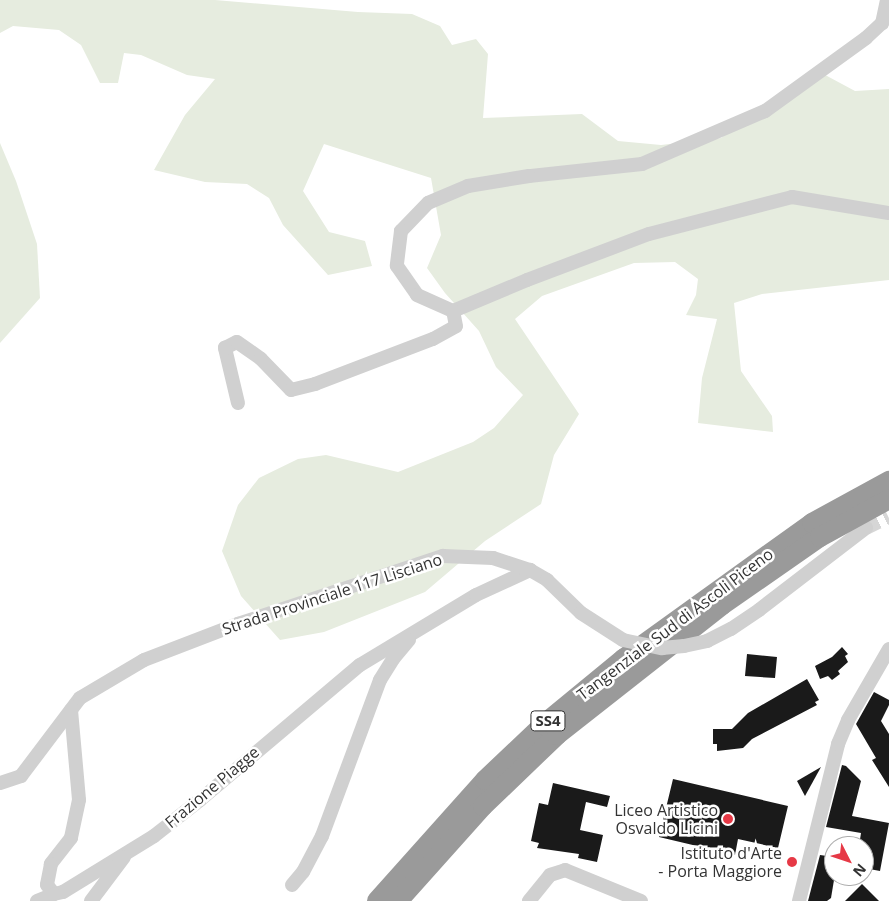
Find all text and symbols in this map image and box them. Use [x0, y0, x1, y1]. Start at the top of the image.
street label: Tangenziale Sud di Ascoli Piceno [573, 544, 777, 704]
street label: Strada Provinciale 117 Lisciano [220, 549, 444, 639]
road number: SS4 [529, 708, 567, 734]
street label: Frazione Piagge [161, 742, 263, 832]
place label: Liceo Artistico Osvaldo Licini [614, 800, 718, 838]
marker: Liceo Artistico Osvaldo Licini [722, 813, 734, 825]
north arrow [824, 836, 874, 886]
place label: Istituto d'Arte - Porta Maggiore [658, 843, 782, 881]
marker: Istituto d'Arte - Porta Maggiore [786, 856, 798, 868]
text: N [849, 860, 871, 881]

